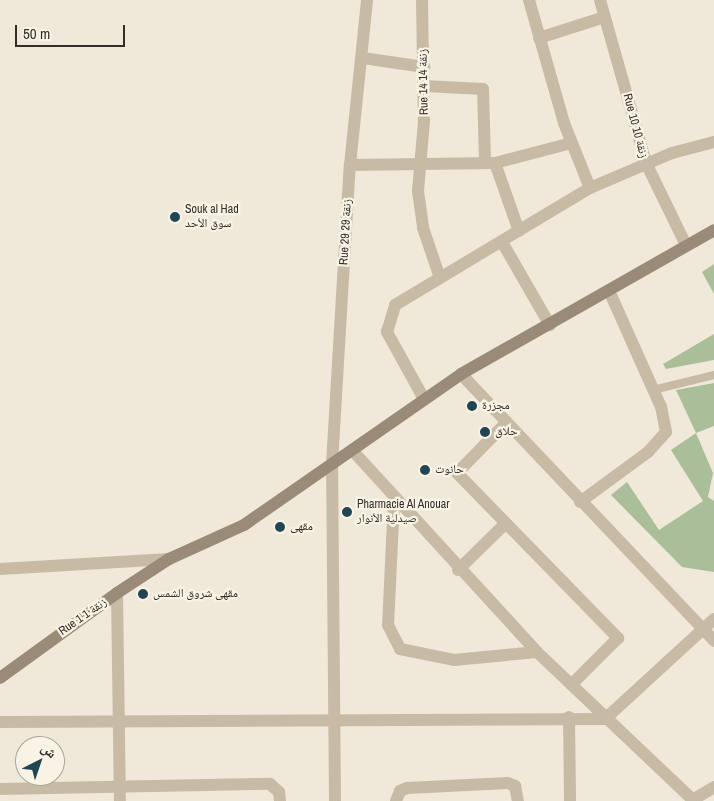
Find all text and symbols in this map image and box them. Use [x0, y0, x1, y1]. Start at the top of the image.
scale bar [18, 15, 128, 47]
text: 50 m [23, 23, 50, 44]
street label: Rue 14 زنقة 14 [416, 49, 432, 115]
street label: Rue 10 زنقة 10 [619, 92, 651, 160]
street label: Rue 29 زنقة 29 [337, 199, 355, 265]
place label: Souk al Had سوق الأحد [185, 203, 239, 231]
marker: Souk al Had سوق الأحد [169, 211, 181, 223]
place label: مجزرة [482, 399, 510, 413]
marker: مجزرة [466, 400, 478, 412]
place label: حلاق [495, 425, 518, 439]
marker: حلاق [479, 426, 491, 438]
place label: حانوت [435, 463, 464, 477]
marker: حانوت [419, 464, 431, 476]
place label: Pharmacie Al Anouar صيدلية الأنوار [357, 498, 451, 526]
marker: Pharmacie Al Anouar صيدلية الأنوار [341, 506, 353, 518]
place label: مقهى [290, 520, 313, 534]
marker: مقهى [274, 521, 286, 533]
place label: مقهى شروق الشمس [153, 587, 238, 601]
marker: مقهى شروق الشمس [137, 588, 149, 600]
street label: Rue 1 زنقة 1 [56, 595, 110, 639]
north arrow [15, 736, 65, 786]
text: ش [38, 739, 61, 762]

